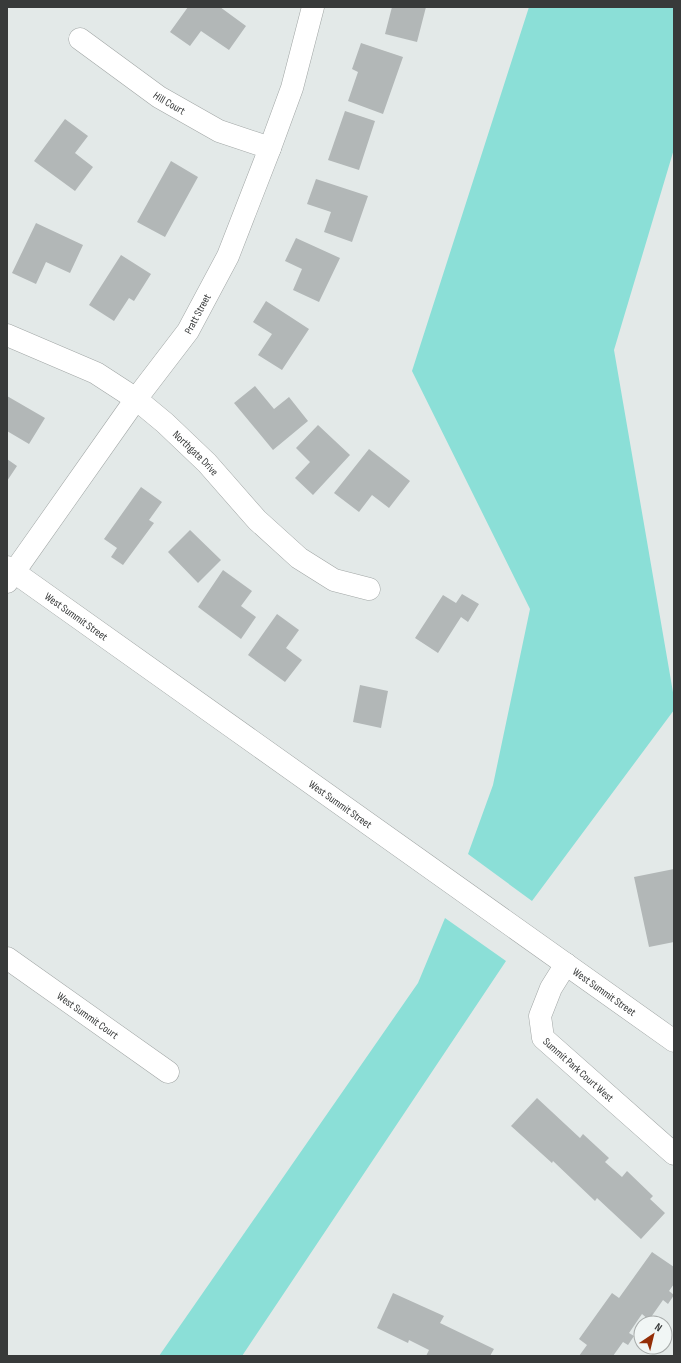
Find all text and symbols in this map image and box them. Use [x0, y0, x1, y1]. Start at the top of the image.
street label: Hill Court [151, 89, 188, 118]
street label: Pratt Street [182, 291, 214, 336]
street label: Northgate Drive [170, 428, 221, 478]
street label: West Summit Street [42, 590, 111, 644]
street label: West Summit Street [306, 777, 375, 832]
street label: West Summit Street [570, 965, 639, 1019]
street label: West Summit Court [54, 989, 121, 1042]
street label: Summit Park Court West [540, 1035, 617, 1105]
north arrow [633, 1315, 673, 1355]
text: N [652, 1320, 665, 1334]

